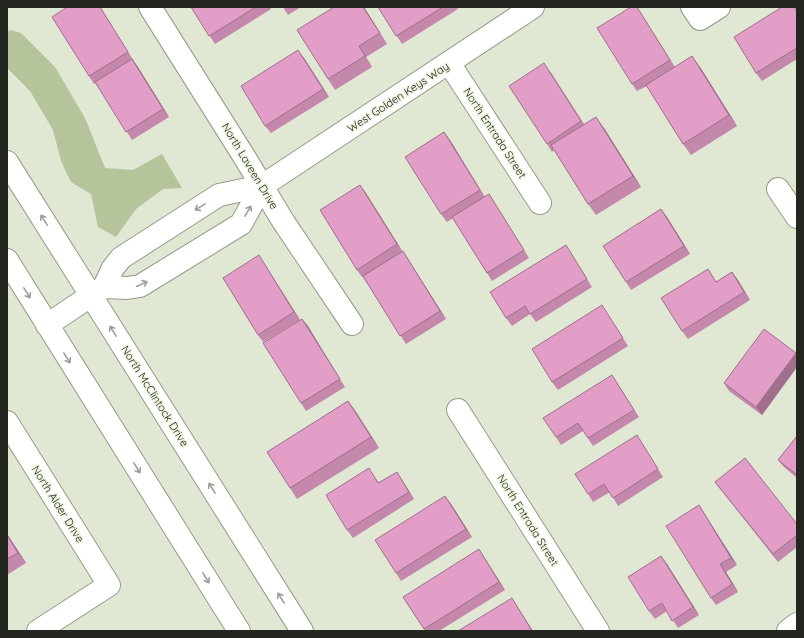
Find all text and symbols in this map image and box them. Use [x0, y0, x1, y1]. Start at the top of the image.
street label: West Golden Keys Way [344, 59, 452, 135]
street label: North Entrada Street [460, 85, 530, 181]
street label: North Laveen Drive [219, 120, 281, 212]
one-way arrow [194, 204, 206, 212]
one-way arrow [244, 205, 252, 217]
one-way arrow [40, 215, 48, 226]
one-way arrow [136, 279, 148, 287]
one-way arrow [23, 287, 31, 299]
one-way arrow [109, 325, 117, 336]
street label: North McClintock Drive [118, 343, 192, 449]
one-way arrow [64, 352, 72, 364]
one-way arrow [133, 462, 141, 474]
street label: North Alder Drive [29, 463, 87, 545]
street label: North Entrada Street [494, 472, 562, 569]
one-way arrow [208, 483, 216, 494]
one-way arrow [202, 572, 210, 584]
one-way arrow [277, 592, 285, 604]

